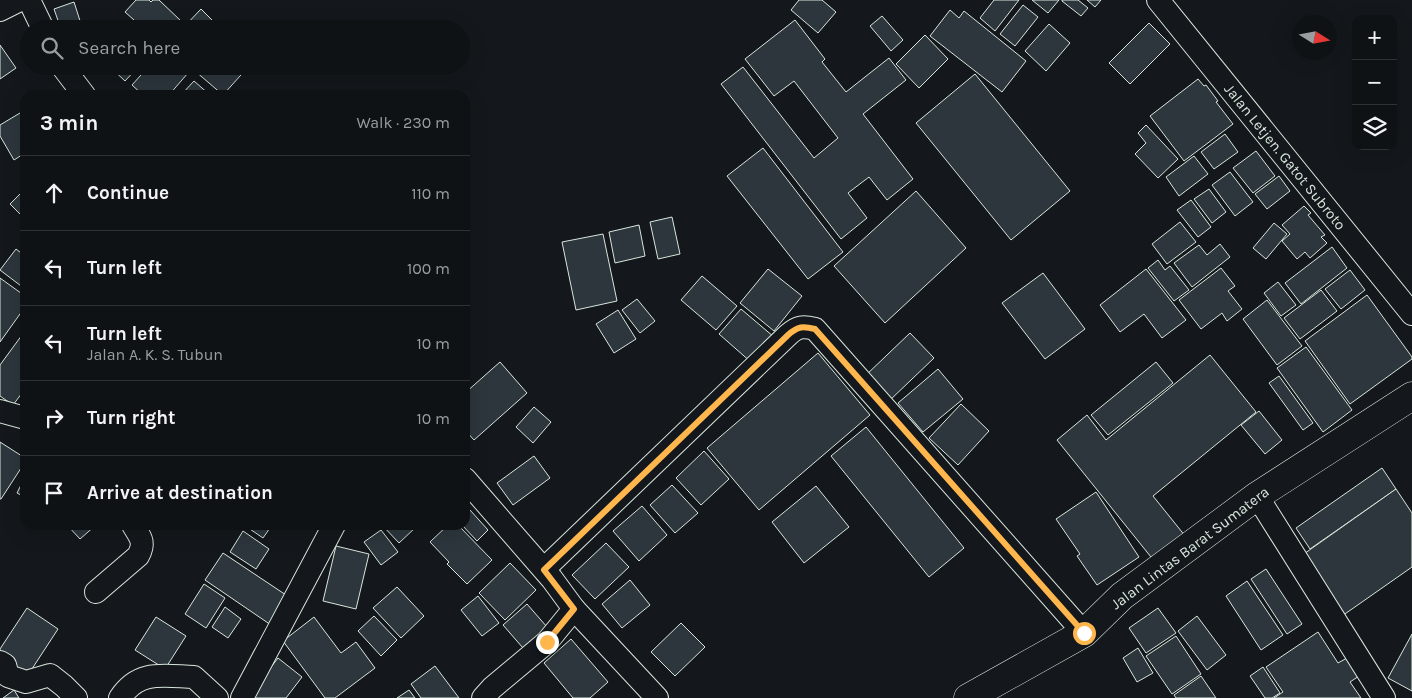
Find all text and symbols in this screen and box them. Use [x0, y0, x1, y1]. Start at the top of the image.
north arrow [1292, 15, 1337, 60]
map controls [1352, 15, 1397, 150]
button: + [1352, 15, 1397, 60]
search box [20, 20, 470, 75]
icon: search [38, 34, 66, 62]
text: Search here [78, 37, 180, 59]
button: − [1352, 60, 1397, 105]
street label: Jalan Letjen. Gatot Subroto [1220, 80, 1350, 234]
button: layers [1352, 105, 1397, 150]
text: 3 min [40, 111, 98, 135]
text: Walk · 230 m [356, 113, 450, 132]
icon: ahead [40, 179, 68, 207]
text: Continue [87, 182, 169, 204]
text: 110 m [411, 184, 450, 203]
icon: left [40, 254, 68, 282]
text: Turn left [87, 257, 162, 279]
text: 100 m [407, 259, 450, 278]
text: Turn left [87, 323, 162, 345]
icon: left [40, 329, 68, 357]
text: 10 m [416, 334, 450, 353]
text: Jalan A. K. S. Tubun [87, 345, 223, 364]
icon: right [40, 404, 68, 432]
text: Turn right [87, 407, 176, 429]
text: 10 m [416, 409, 450, 428]
icon: arrive [40, 479, 68, 507]
text: Arrive at destination [87, 482, 273, 504]
street label: Jalan Lintas Barat Sumatera [1107, 483, 1273, 613]
route start [1073, 622, 1096, 645]
route end [536, 631, 559, 654]

